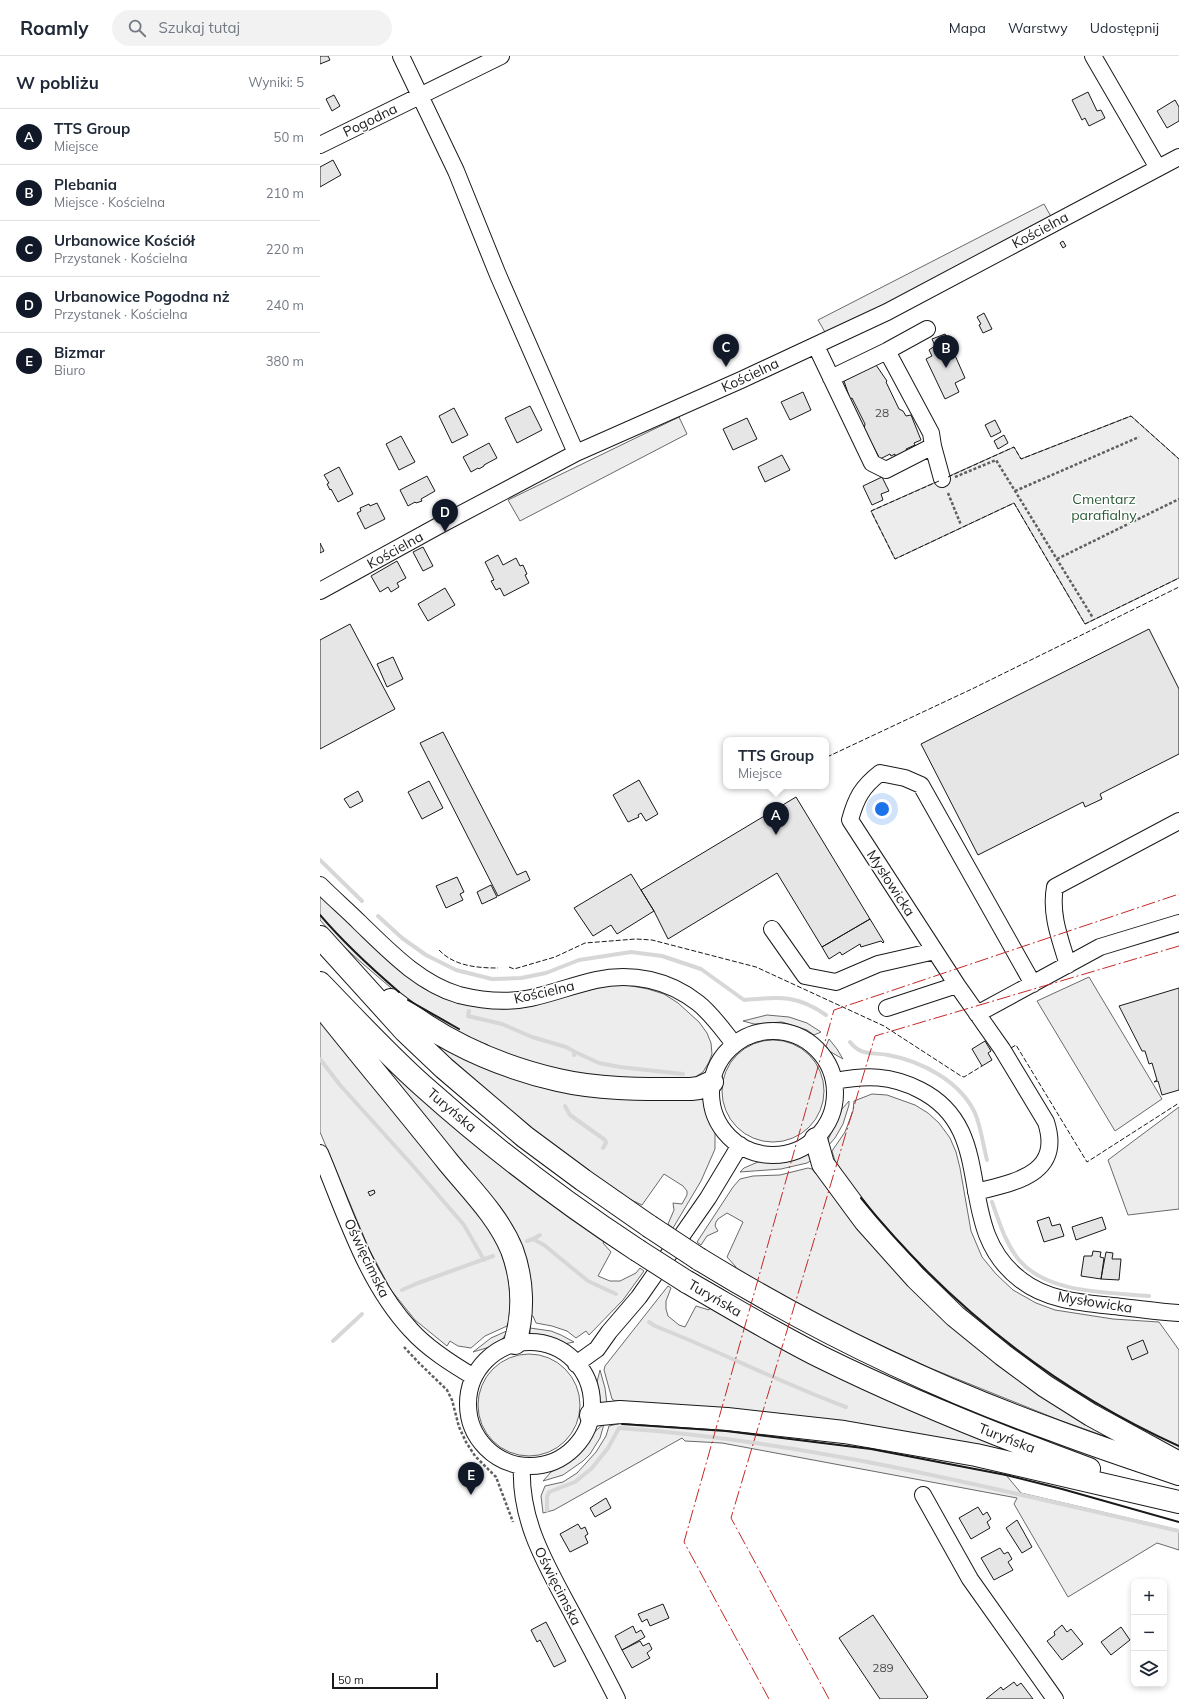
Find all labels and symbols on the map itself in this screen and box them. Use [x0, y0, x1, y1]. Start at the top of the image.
street label: Pogodna [340, 99, 400, 141]
street label: Kościelna [1009, 208, 1071, 252]
pin: C [713, 334, 739, 367]
pin: B [933, 335, 959, 368]
street label: Kościelna [718, 354, 782, 396]
house number: 28 [875, 405, 889, 420]
park label: Cmentarz parafialny [1071, 490, 1137, 524]
pin: D [432, 499, 458, 532]
street label: Kościelna [364, 527, 426, 573]
your location [872, 799, 892, 819]
pin: A [763, 802, 789, 835]
street label: Mysłowicka [863, 846, 919, 920]
street label: Kościelna [512, 976, 576, 1008]
street label: Turyńska [424, 1084, 480, 1136]
street label: Oświęcimska [340, 1216, 394, 1300]
street label: Turyńska [685, 1275, 745, 1321]
street label: Mysłowicka [1056, 1287, 1134, 1317]
street label: Turyńska [976, 1419, 1038, 1457]
pin: E [458, 1462, 484, 1495]
street label: Oświęcimska [531, 1544, 585, 1628]
house number: 289 [872, 1660, 894, 1675]
scale bar [332, 1671, 438, 1690]

